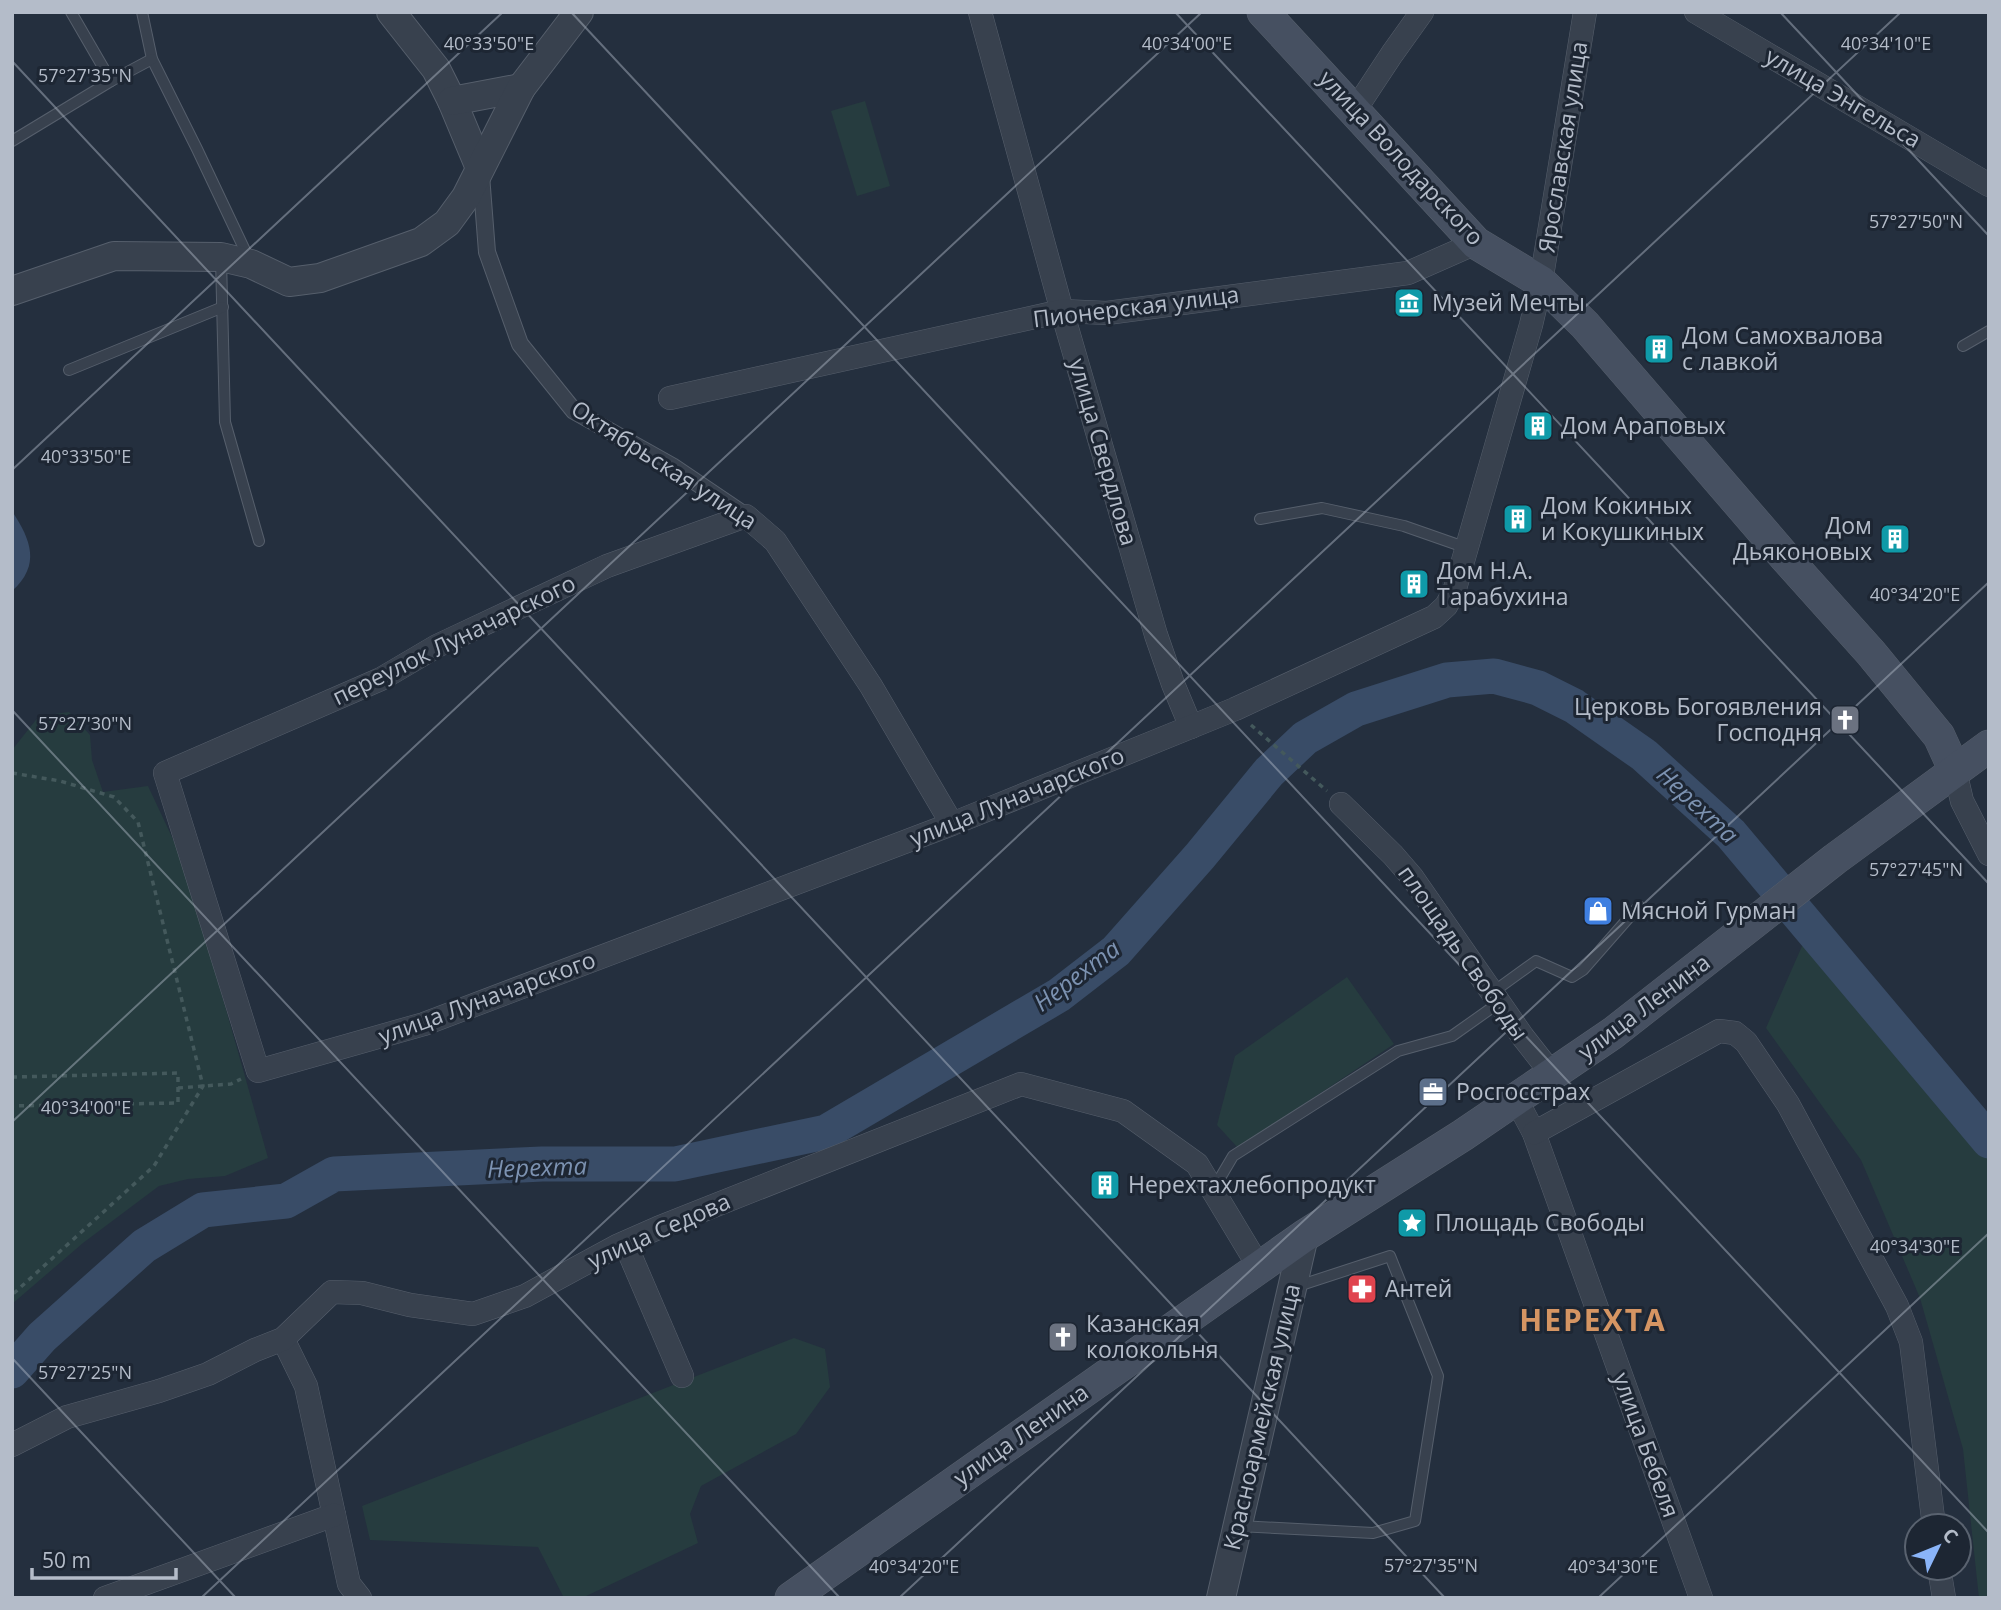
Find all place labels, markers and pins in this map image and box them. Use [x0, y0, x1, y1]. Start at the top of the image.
museum icon: Музей Мечты [1392, 286, 1426, 320]
place label: Музей Мечты [1432, 286, 1585, 318]
place label: Дом Самохвалова с лавкой [1682, 319, 1883, 377]
building icon: Дом Самохвалова с лавкой [1642, 332, 1676, 366]
building icon: Дом Араповых [1521, 409, 1555, 443]
place label: Дом Араповых [1561, 409, 1726, 441]
place label: Дом Кокиных и Кокушкиных [1541, 489, 1704, 547]
building icon: Дом Кокиных и Кокушкиных [1501, 502, 1535, 536]
place label: Дом Дьяконовых [1733, 509, 1872, 567]
building icon: Дом Дьяконовых [1878, 522, 1912, 556]
place label: Дом Н.А. Тарабухина [1437, 554, 1569, 612]
building icon: Дом Н.А. Тарабухина [1397, 567, 1431, 601]
place label: Церковь Богоявления Господня [1574, 690, 1822, 748]
church icon: Церковь Богоявления Господня [1828, 703, 1862, 737]
shop icon: Мясной Гурман [1581, 894, 1615, 928]
place label: Мясной Гурман [1621, 894, 1796, 926]
office icon: Росгосстрах [1416, 1075, 1450, 1109]
place label: Росгосстрах [1456, 1075, 1590, 1107]
building icon: Нерехтахлебопродукт [1088, 1168, 1122, 1202]
place label: Нерехтахлебопродукт [1128, 1168, 1376, 1200]
place icon: Площадь Свободы [1395, 1206, 1429, 1240]
place label: Площадь Свободы [1435, 1206, 1645, 1238]
pharmacy icon: Антей [1345, 1272, 1379, 1306]
place label: Антей [1385, 1272, 1452, 1304]
place label: Казанская колокольня [1086, 1307, 1218, 1365]
church icon: Казанская колокольня [1046, 1320, 1080, 1354]

